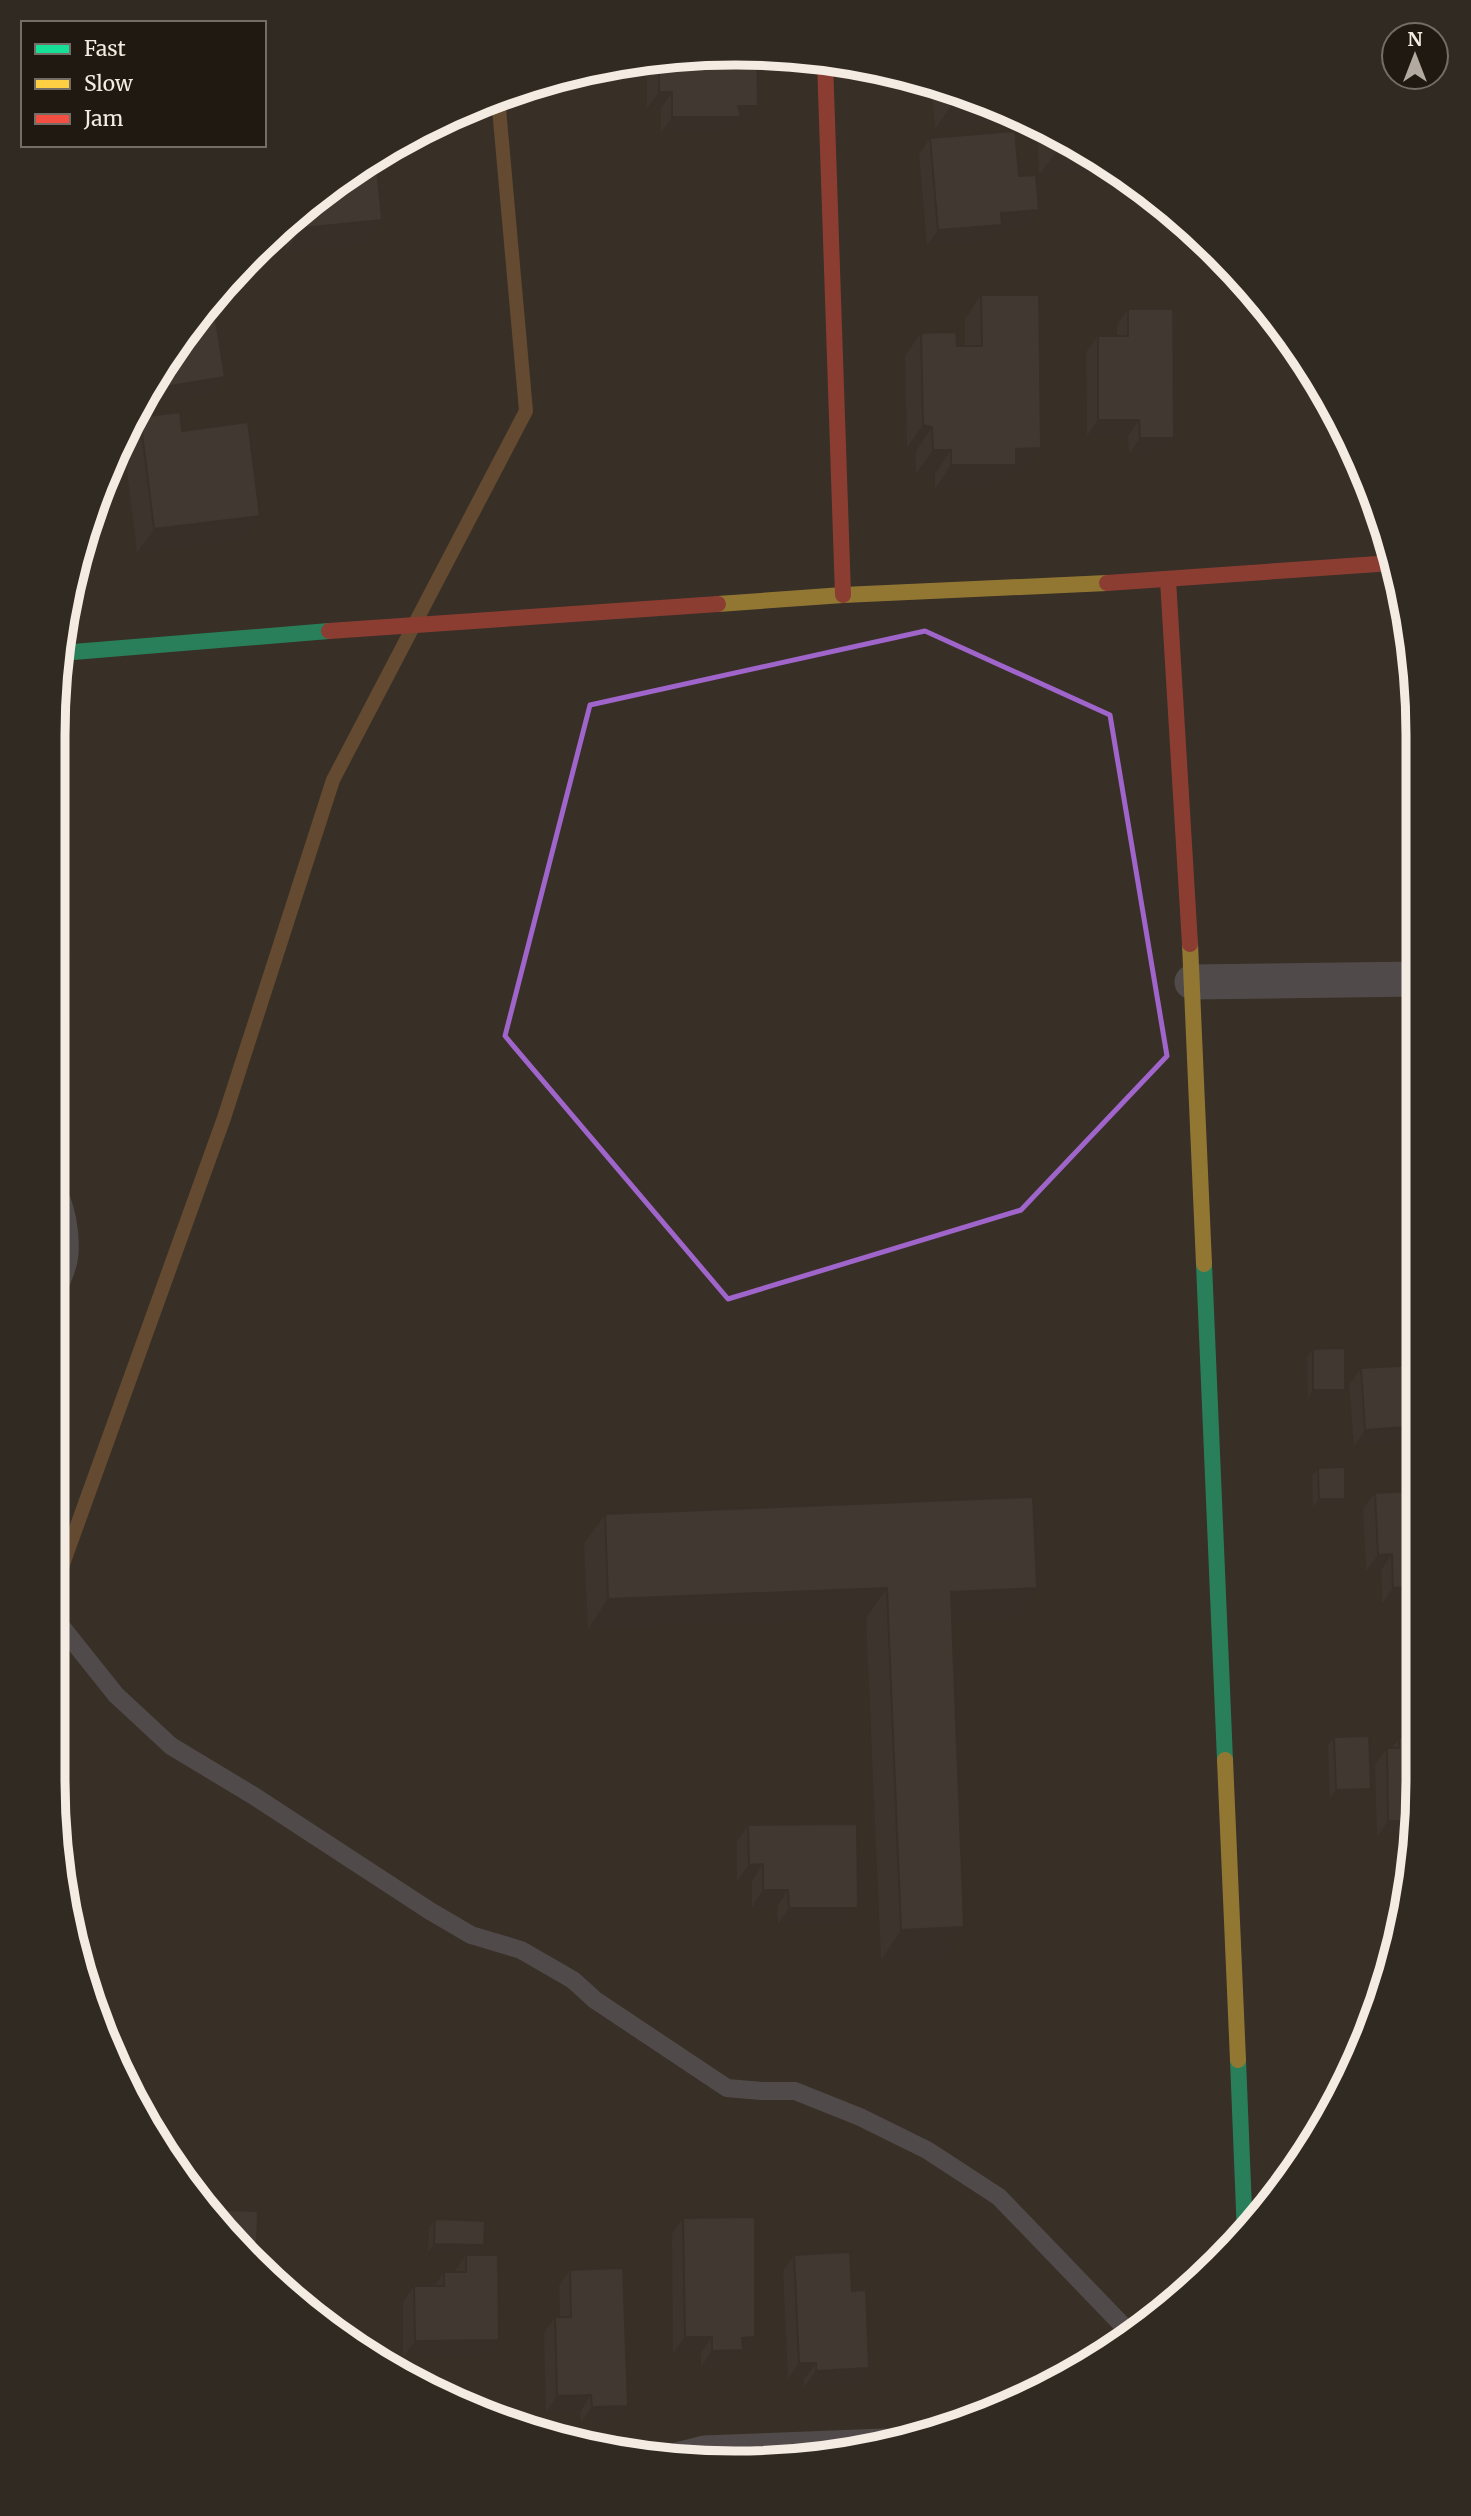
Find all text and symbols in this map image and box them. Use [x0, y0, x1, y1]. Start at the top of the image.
legend [21, 21, 266, 147]
north arrow [1380, 21, 1450, 91]
text: N [1407, 27, 1423, 51]
text: Fast [84, 35, 126, 62]
text: Slow [84, 70, 133, 97]
text: Jam [83, 105, 123, 132]

